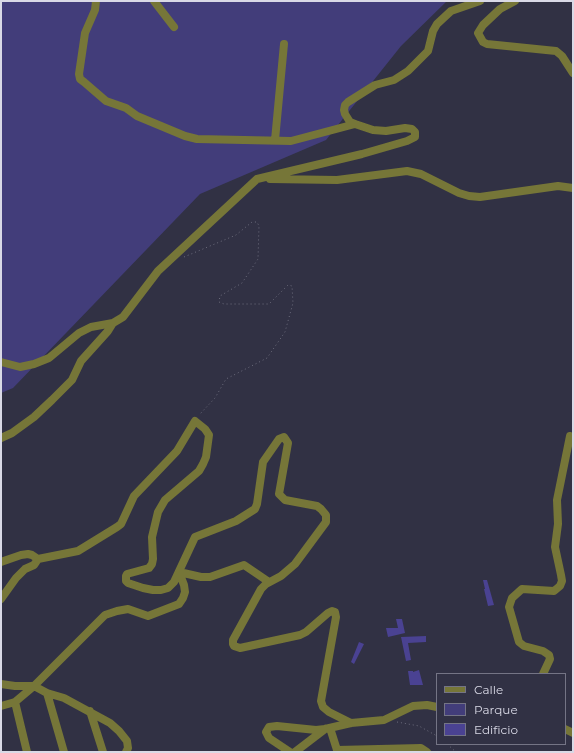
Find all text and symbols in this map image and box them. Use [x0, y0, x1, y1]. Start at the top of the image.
legend [436, 673, 566, 745]
text: Calle [474, 682, 503, 697]
text: Parque [474, 702, 518, 717]
text: Edificio [474, 722, 518, 737]

